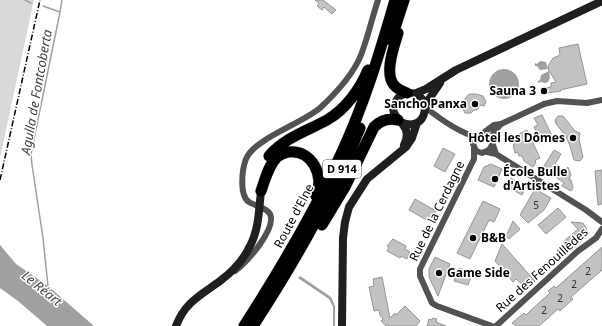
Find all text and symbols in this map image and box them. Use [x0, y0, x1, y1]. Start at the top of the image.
water label: Agulla de Fontcoberta [16, 27, 56, 157]
place label: Sauna 3 [489, 82, 536, 99]
marker: Sauna 3 [539, 86, 549, 96]
place label: Sancho Panxa [384, 95, 467, 112]
marker: Sancho Panxa [470, 99, 480, 109]
place label: Hôtel les Dômes [468, 129, 565, 146]
marker: Hôtel les Dômes [568, 133, 578, 143]
street label: Rue de la Cerdagne [405, 158, 468, 264]
road number: D 914 [323, 160, 361, 178]
place label: École Bulle d'Artistes [503, 163, 567, 194]
marker: École Bulle d'Artistes [490, 174, 500, 184]
street label: Route d'Elne [270, 180, 318, 251]
house number: 5 [533, 198, 539, 212]
street label: Rue des Fenouillèdes [492, 223, 592, 316]
place label: B&B [481, 229, 506, 246]
marker: B&B [468, 233, 478, 243]
place label: Game Side [447, 264, 510, 281]
house number: 2 [585, 264, 591, 278]
water label: Le Réart [18, 266, 66, 310]
marker: Game Side [434, 268, 444, 278]
house number: 2 [571, 277, 577, 291]
house number: 2 [557, 291, 563, 305]
house number: 2 [541, 303, 547, 317]

